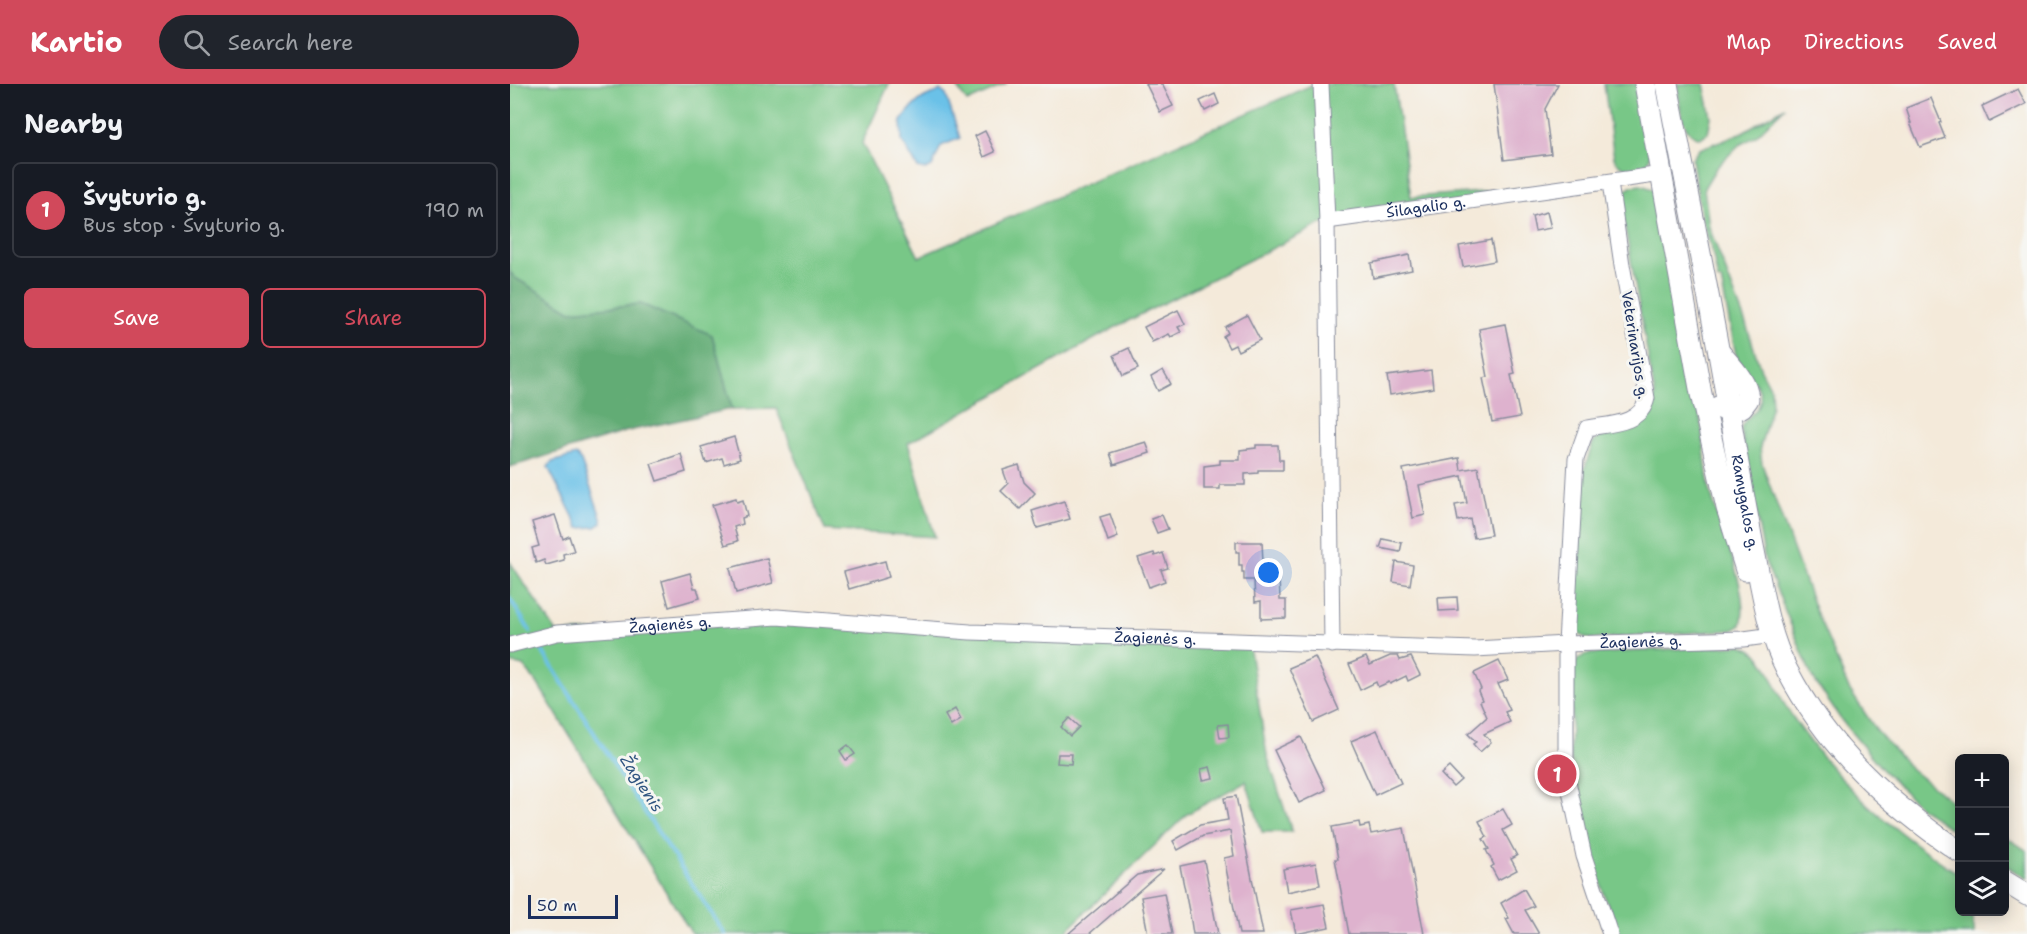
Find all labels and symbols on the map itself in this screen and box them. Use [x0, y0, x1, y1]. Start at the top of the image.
street label: Šilagalio g. [1385, 192, 1467, 223]
street label: Veterinarijos g. [1617, 289, 1653, 401]
street label: Ramygalos g. [1727, 453, 1764, 553]
your location [1254, 558, 1283, 587]
street label: Žagienės g. [628, 612, 712, 638]
street label: Žagienės g. [1114, 626, 1197, 650]
street label: Žagienės g. [1600, 631, 1682, 653]
water label: Žagienis [615, 750, 668, 816]
pin: 1 [1538, 752, 1576, 796]
scale bar [528, 892, 618, 920]

